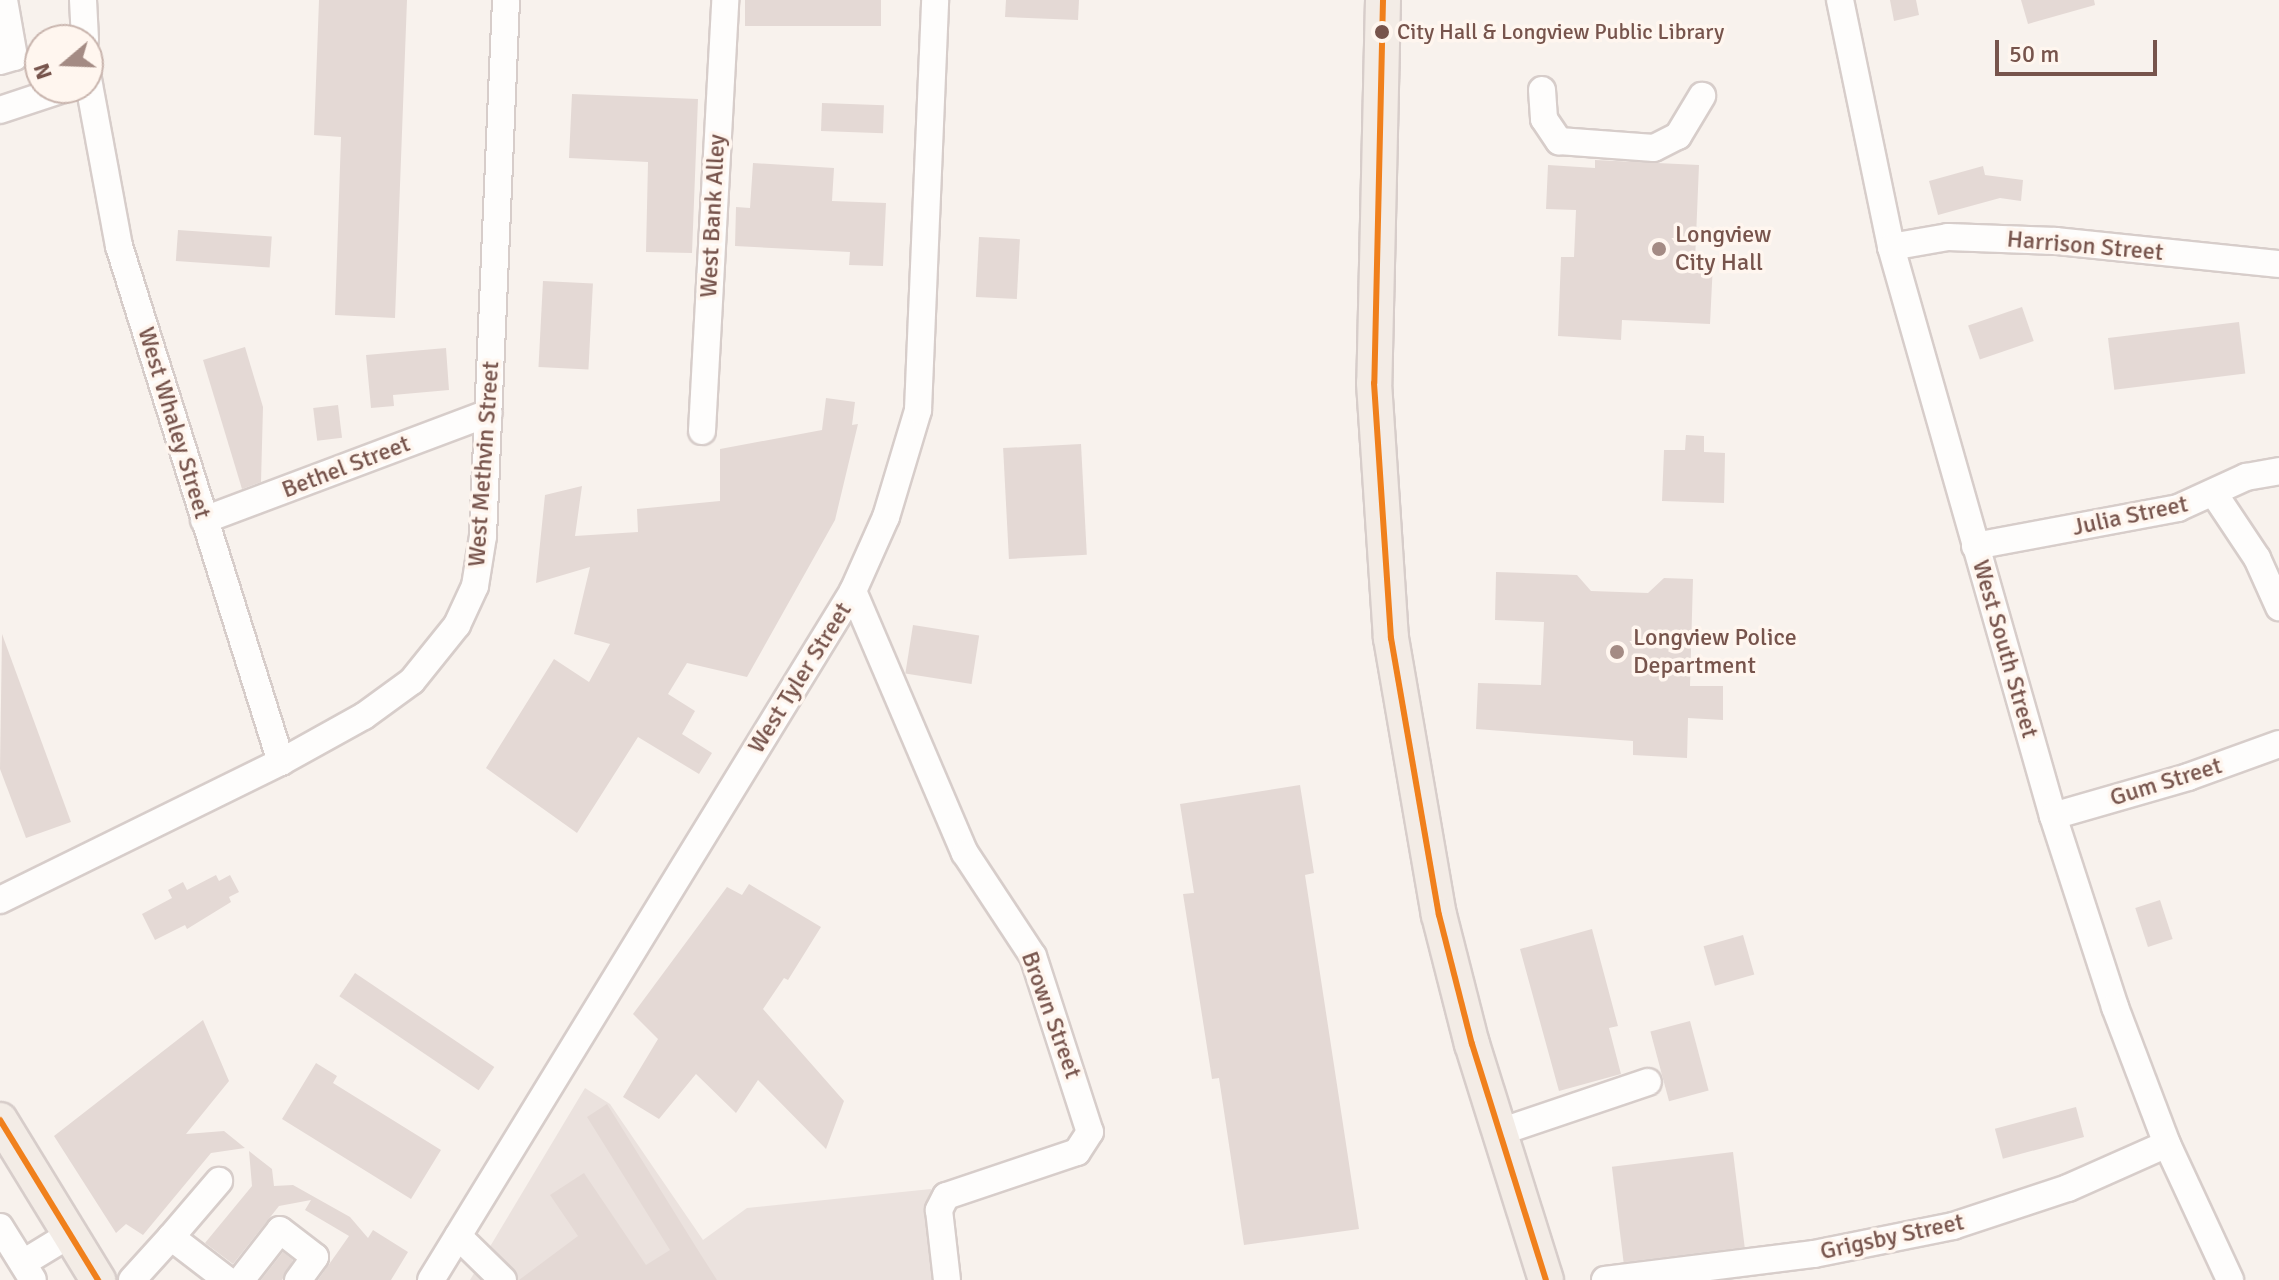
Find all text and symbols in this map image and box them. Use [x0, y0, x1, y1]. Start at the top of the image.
place label: City Hall & Longview Public Library [1397, 19, 1724, 45]
north arrow [24, 24, 104, 104]
marker: City Hall & Longview Public Library [1374, 24, 1390, 40]
scale bar [1999, 24, 2161, 74]
text: 50 m [2009, 39, 2059, 69]
text: N [27, 60, 58, 83]
street label: West Bank Alley [694, 134, 732, 298]
place label: Longview City Hall [1675, 221, 1771, 277]
street label: Harrison Street [2006, 225, 2164, 267]
marker: Longview City Hall [1650, 240, 1668, 258]
street label: West Whaley Street [131, 324, 217, 522]
street label: West Methvin Street [462, 360, 506, 568]
street label: Bethel Street [278, 429, 414, 505]
street label: Julia Street [2070, 490, 2190, 542]
street label: West South Street [1966, 557, 2044, 741]
street label: West Tyler Street [742, 597, 858, 759]
place label: Longview Police Department [1633, 624, 1797, 680]
marker: Longview Police Department [1608, 643, 1626, 661]
street label: Gum Street [2107, 751, 2225, 813]
street label: Brown Street [1015, 948, 1087, 1082]
street label: Grigsby Street [1818, 1208, 1966, 1266]

